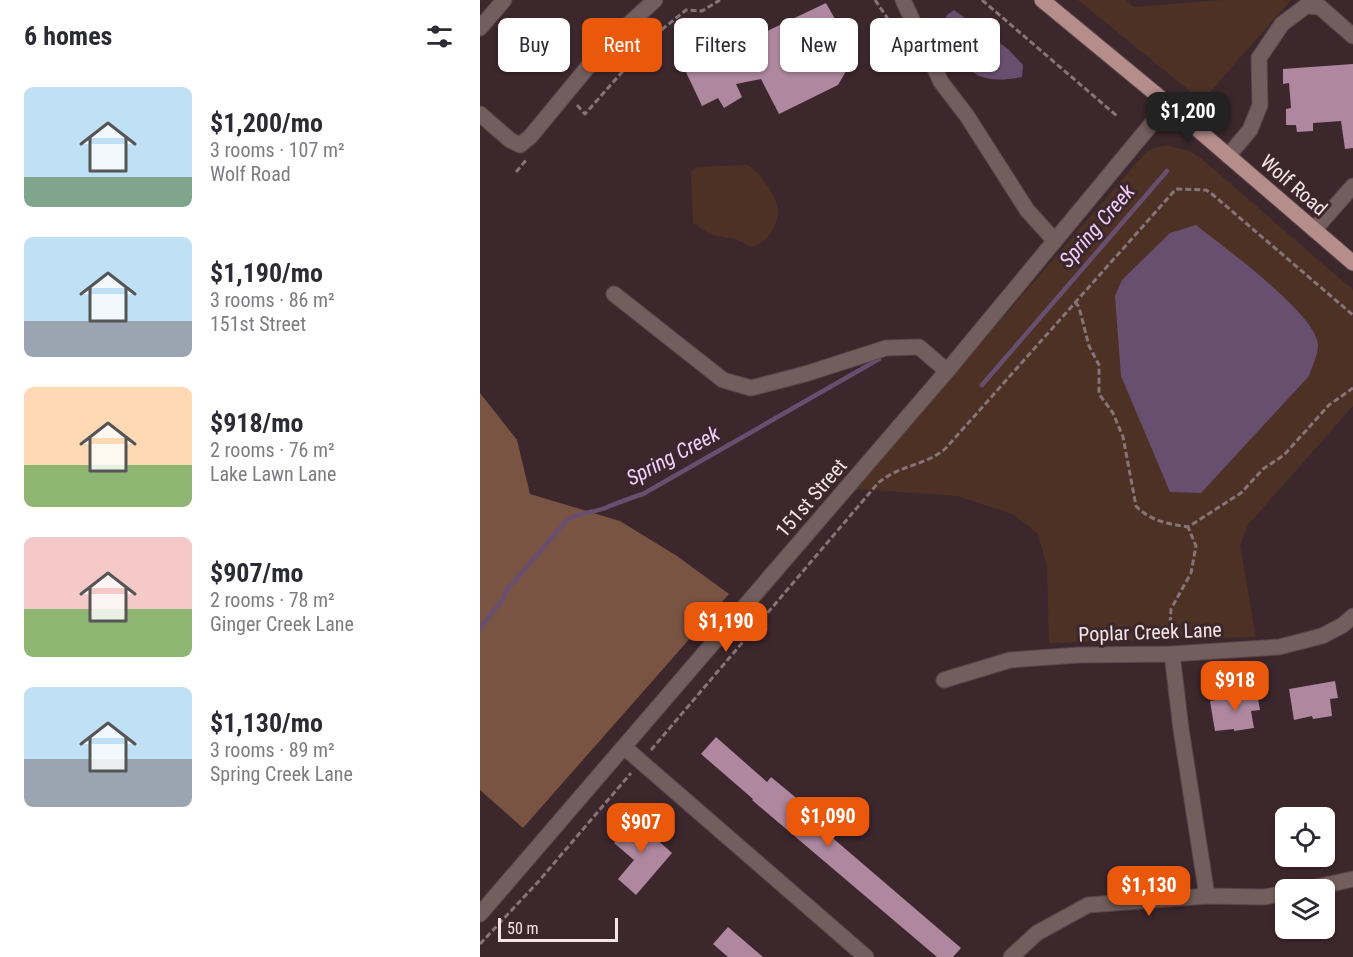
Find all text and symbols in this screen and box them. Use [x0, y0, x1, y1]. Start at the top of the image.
chip: Buy [498, 18, 570, 72]
chip: Rent [582, 18, 662, 72]
chip: Filters [674, 18, 768, 72]
chip: New [780, 18, 858, 72]
chip: Apartment [870, 18, 1000, 72]
icon: filters [423, 20, 456, 53]
text: 6 homes [24, 21, 112, 51]
pin: $1,200 [1139, 92, 1237, 143]
text: $1,200 [1160, 99, 1216, 123]
text: $1,200/mo [210, 108, 323, 138]
icon: home [72, 111, 144, 183]
text: 3 rooms · 107 m² [210, 138, 345, 162]
street label: Wolf Road [1256, 149, 1332, 221]
text: Wolf Road [210, 162, 291, 186]
water label: Spring Creek [1054, 179, 1140, 272]
text: $1,190/mo [210, 258, 323, 288]
icon: home [72, 261, 144, 333]
text: 3 rooms · 86 m² [210, 288, 335, 312]
text: 151st Street [210, 312, 306, 336]
text: $918/mo [210, 408, 303, 438]
icon: home [72, 411, 144, 483]
water label: Spring Creek [622, 421, 724, 491]
text: 2 rooms · 76 m² [210, 438, 335, 462]
street label: 151st Street [770, 454, 852, 542]
text: Lake Lawn Lane [210, 462, 336, 486]
text: $907/mo [210, 558, 303, 588]
icon: home [72, 561, 144, 633]
text: 2 rooms · 78 m² [210, 588, 335, 612]
pin: $1,190 [677, 602, 775, 653]
text: $1,190 [698, 609, 754, 633]
text: Ginger Creek Lane [210, 612, 354, 636]
street label: Poplar Creek Lane [1078, 618, 1222, 646]
pin: $918 [1199, 661, 1271, 712]
text: $918 [1215, 668, 1255, 692]
text: $1,130/mo [210, 708, 323, 738]
icon: home [72, 711, 144, 783]
text: 3 rooms · 89 m² [210, 738, 335, 762]
text: Spring Creek Lane [210, 762, 353, 786]
pin: $1,090 [779, 797, 877, 848]
pin: $907 [605, 803, 677, 854]
text: $1,090 [800, 804, 856, 828]
map controls [1275, 807, 1335, 939]
button: locate [1275, 807, 1335, 867]
text: $907 [621, 810, 661, 834]
pin: $1,130 [1100, 866, 1198, 917]
text: $1,130 [1121, 873, 1177, 897]
button: layers [1275, 879, 1335, 939]
scale bar [498, 915, 618, 942]
text: 50 m [507, 919, 539, 938]

